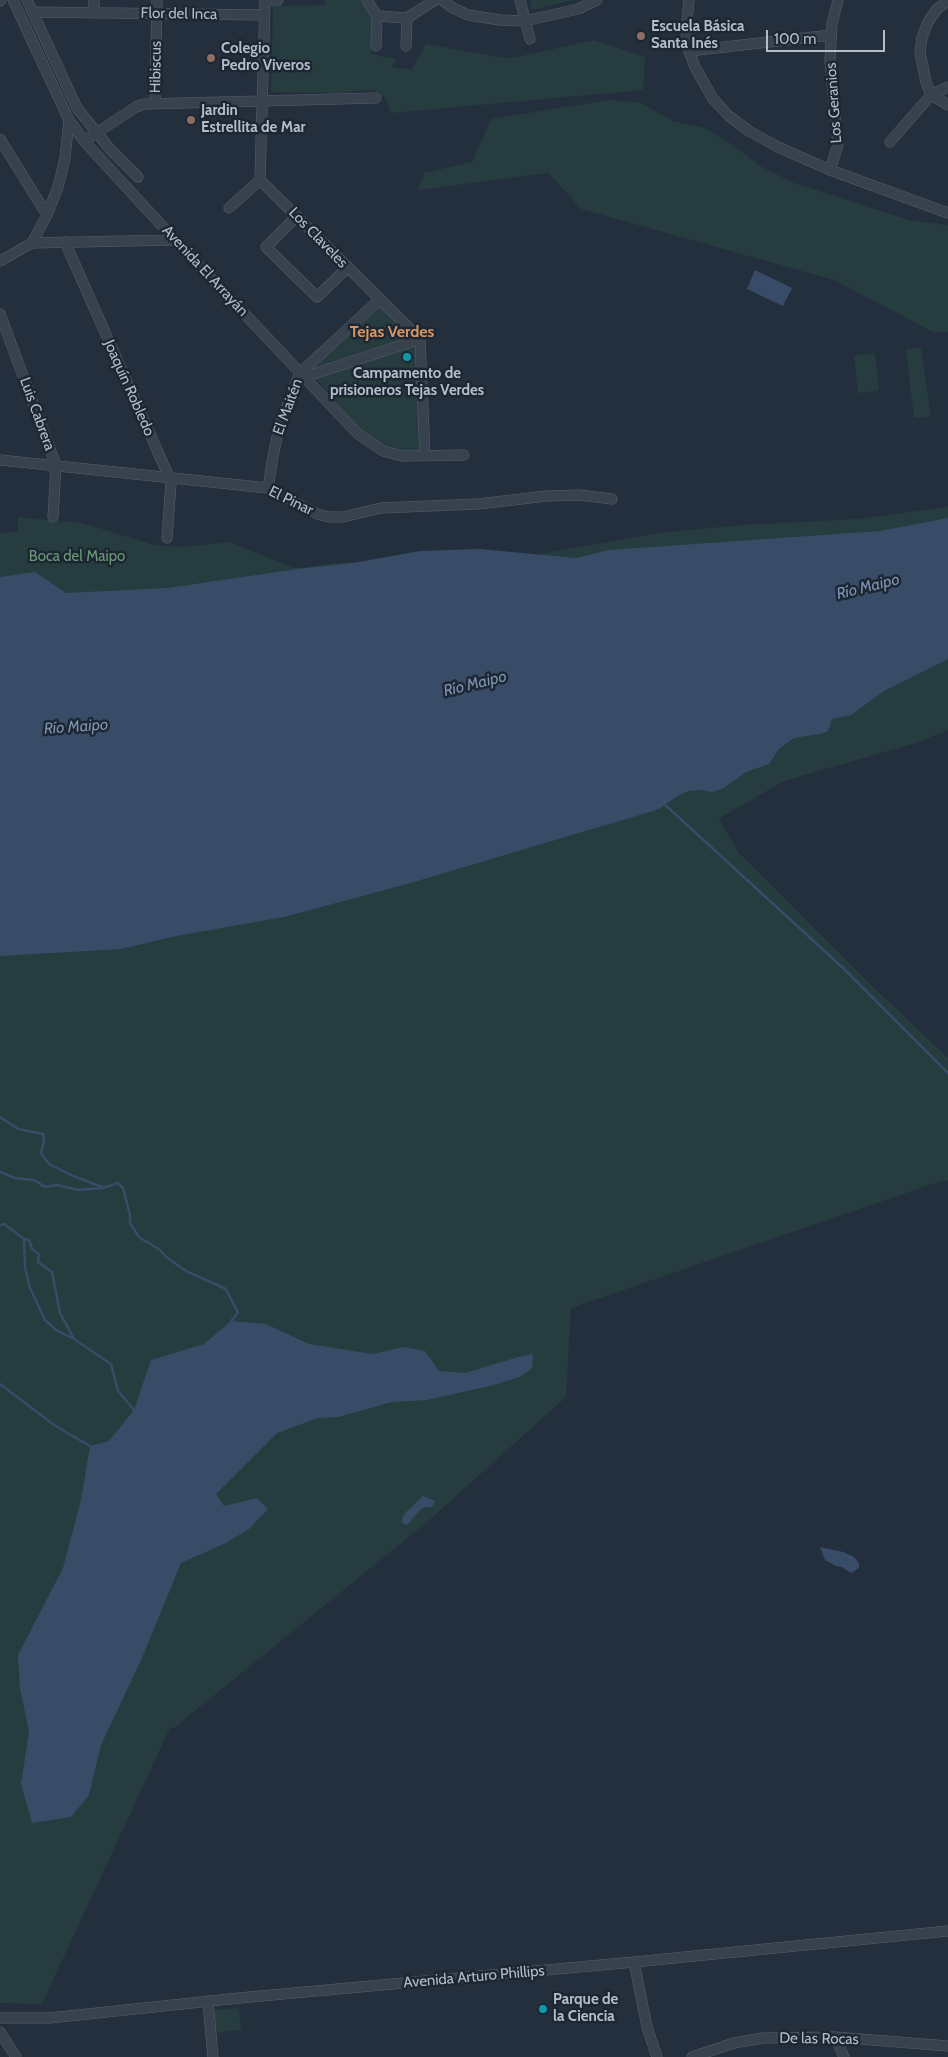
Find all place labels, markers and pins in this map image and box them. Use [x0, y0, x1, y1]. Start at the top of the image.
place label: Escuela Básica Santa Inés [651, 18, 745, 53]
marker: Escuela Básica Santa Inés [635, 30, 647, 42]
place label: Colegio Pedro Viveros [221, 40, 310, 75]
marker: Colegio Pedro Viveros [205, 52, 217, 64]
place label: Jardin Estrellita de Mar [201, 102, 306, 137]
marker: Jardin Estrellita de Mar [185, 114, 197, 126]
marker: Campamento de prisioneros Tejas Verdes [401, 351, 413, 363]
place label: Campamento de prisioneros Tejas Verdes [330, 365, 484, 400]
place label: Parque de la Ciencia [553, 1991, 618, 2026]
marker: Parque de la Ciencia [537, 2003, 549, 2015]

